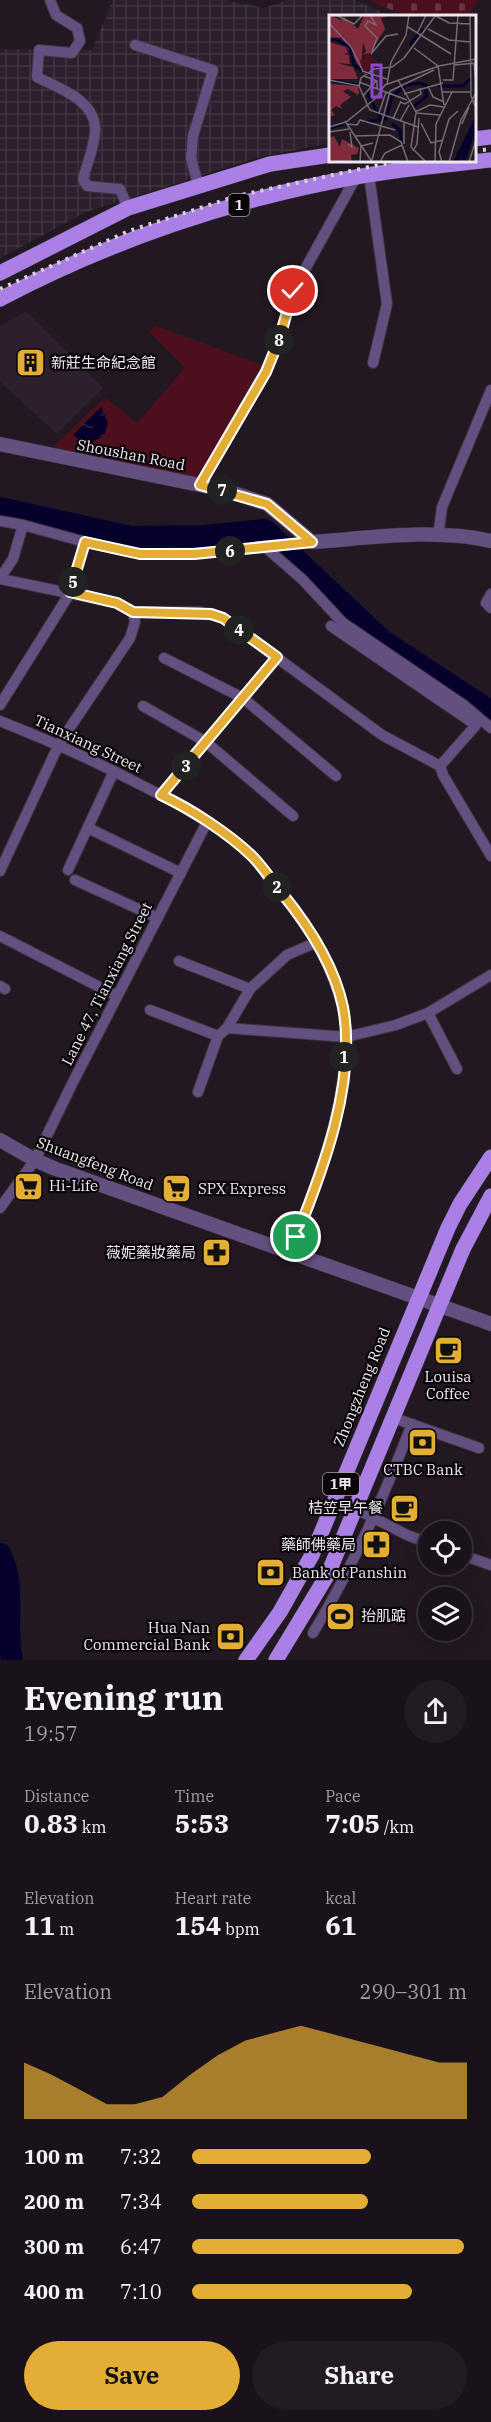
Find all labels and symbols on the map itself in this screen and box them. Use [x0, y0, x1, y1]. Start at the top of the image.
inset map [329, 15, 476, 162]
road number: 1 [228, 194, 250, 216]
pin [267, 265, 318, 316]
pin: 8 [264, 325, 294, 355]
building icon: 新莊生命紀念館 [14, 347, 46, 379]
place label: 新莊生命紀念館 [51, 353, 156, 372]
street label: Shoushan Road [75, 435, 187, 474]
pin: 7 [207, 475, 237, 505]
pin: 6 [215, 536, 245, 566]
pin: 5 [58, 567, 88, 597]
pin: 4 [224, 615, 254, 645]
street label: Tianxiang Street [31, 710, 145, 777]
pin: 3 [171, 751, 201, 781]
pin: 2 [262, 872, 292, 902]
street label: Lane 47, Tianxiang Street [57, 899, 156, 1069]
pin: 1 [329, 1042, 359, 1072]
street label: Shuangfeng Road [34, 1133, 156, 1195]
supermarket icon: Hi-Life [12, 1170, 44, 1202]
supermarket icon: SPX Express [161, 1173, 193, 1205]
place label: Hi-Life [49, 1176, 98, 1195]
place label: SPX Express [198, 1179, 286, 1198]
pin [270, 1211, 321, 1262]
pharmacy icon: 薇妮藥妝藥局 [201, 1237, 233, 1269]
place label: 薇妮藥妝藥局 [106, 1243, 196, 1262]
street label: Zhongzheng Road [329, 1324, 394, 1449]
cafe icon: Louisa Coffee [432, 1334, 464, 1366]
place label: Louisa Coffee [425, 1367, 471, 1403]
bank icon: CTBC Bank [407, 1427, 439, 1459]
place label: CTBC Bank [383, 1460, 463, 1479]
road number: 1甲 [323, 1473, 359, 1495]
cafe icon: 桔笠早午餐 [388, 1492, 420, 1524]
place label: 桔笠早午餐 [308, 1498, 383, 1517]
pharmacy icon: 藥師佛藥局 [361, 1529, 393, 1561]
place label: 藥師佛藥局 [281, 1535, 356, 1554]
bank icon: Bank of Panshin [255, 1557, 287, 1589]
place label: Bank of Panshin [292, 1563, 407, 1582]
sports icon: 抬肌踮 [324, 1600, 356, 1632]
place label: 抬肌踮 [361, 1606, 406, 1625]
place label: Hua Nan Commercial Bank [83, 1618, 210, 1654]
bank icon: Hua Nan Commercial Bank [215, 1621, 247, 1653]

